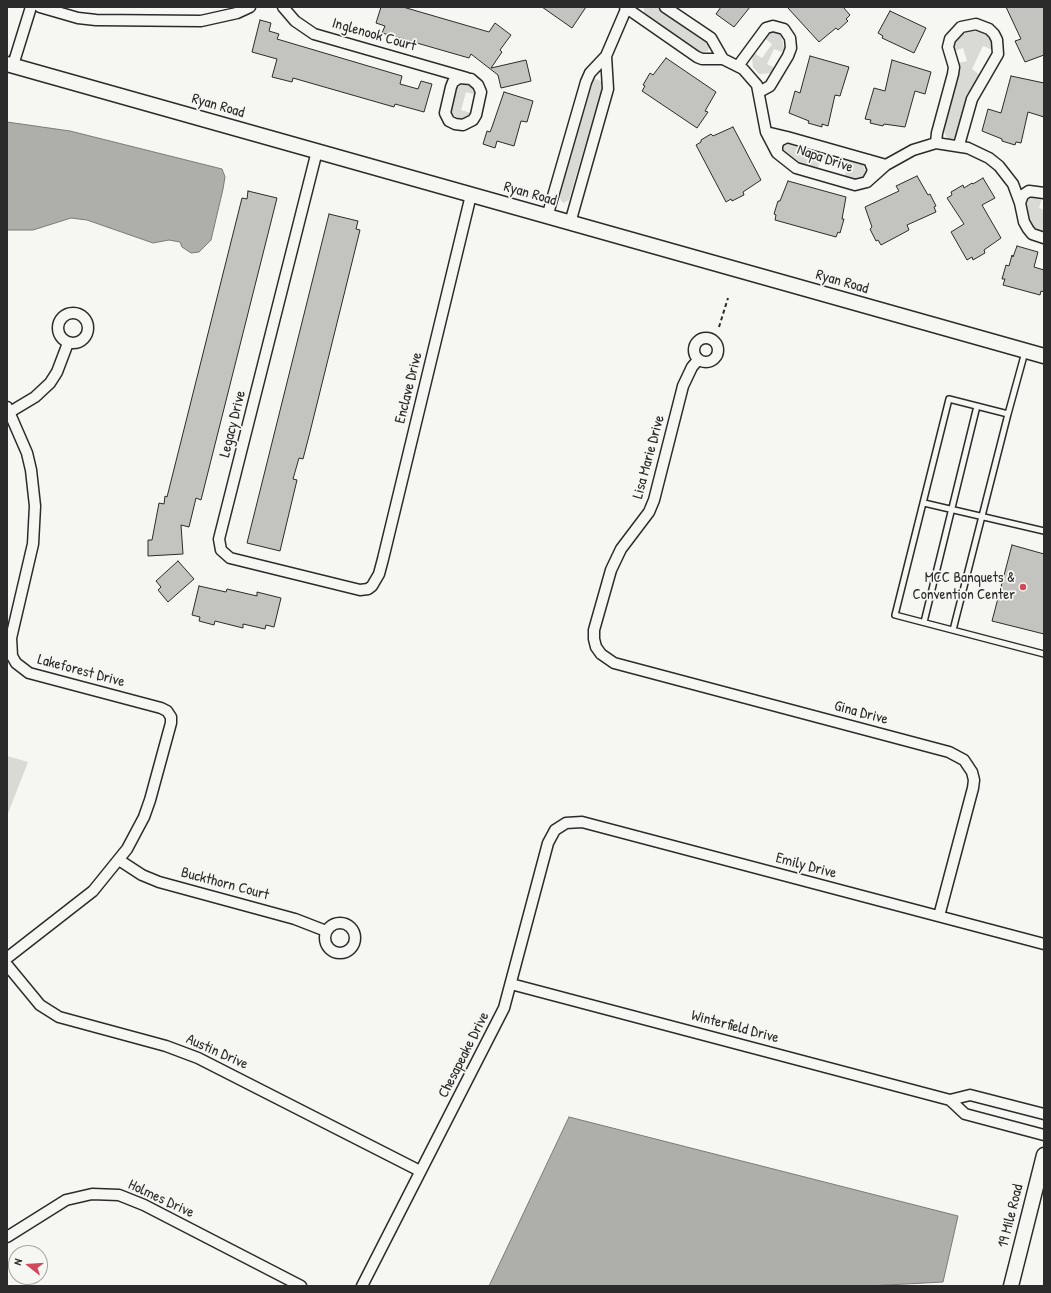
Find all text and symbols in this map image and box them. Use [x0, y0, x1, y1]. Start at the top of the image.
street label: Inglenook Court [330, 14, 418, 56]
street label: Ryan Road [190, 90, 246, 122]
street label: Napa Drive [795, 141, 855, 177]
street label: Ryan Road [502, 178, 558, 210]
street label: Ryan Road [814, 266, 870, 298]
street label: Enclave Drive [391, 351, 427, 425]
street label: Legacy Drive [216, 389, 250, 459]
street label: Lisa Marie Drive [629, 413, 669, 501]
place label: MCC Banquets & Convention Center [913, 569, 1015, 604]
marker: MCC Banquets & Convention Center [1018, 582, 1028, 592]
street label: Lakeforest Drive [35, 651, 127, 691]
street label: Gina Drive [832, 697, 890, 729]
street label: Emily Drive [774, 849, 838, 883]
street label: Buckthorn Court [179, 864, 271, 904]
street label: Winterfield Drive [689, 1007, 781, 1047]
street label: Chesapeake Drive [435, 1009, 493, 1101]
street label: Austin Drive [183, 1030, 251, 1074]
street label: Holmes Drive [125, 1176, 197, 1222]
street label: 19 Mile Road [994, 1182, 1028, 1250]
north arrow [8, 1245, 48, 1285]
text: N [10, 1257, 25, 1267]

